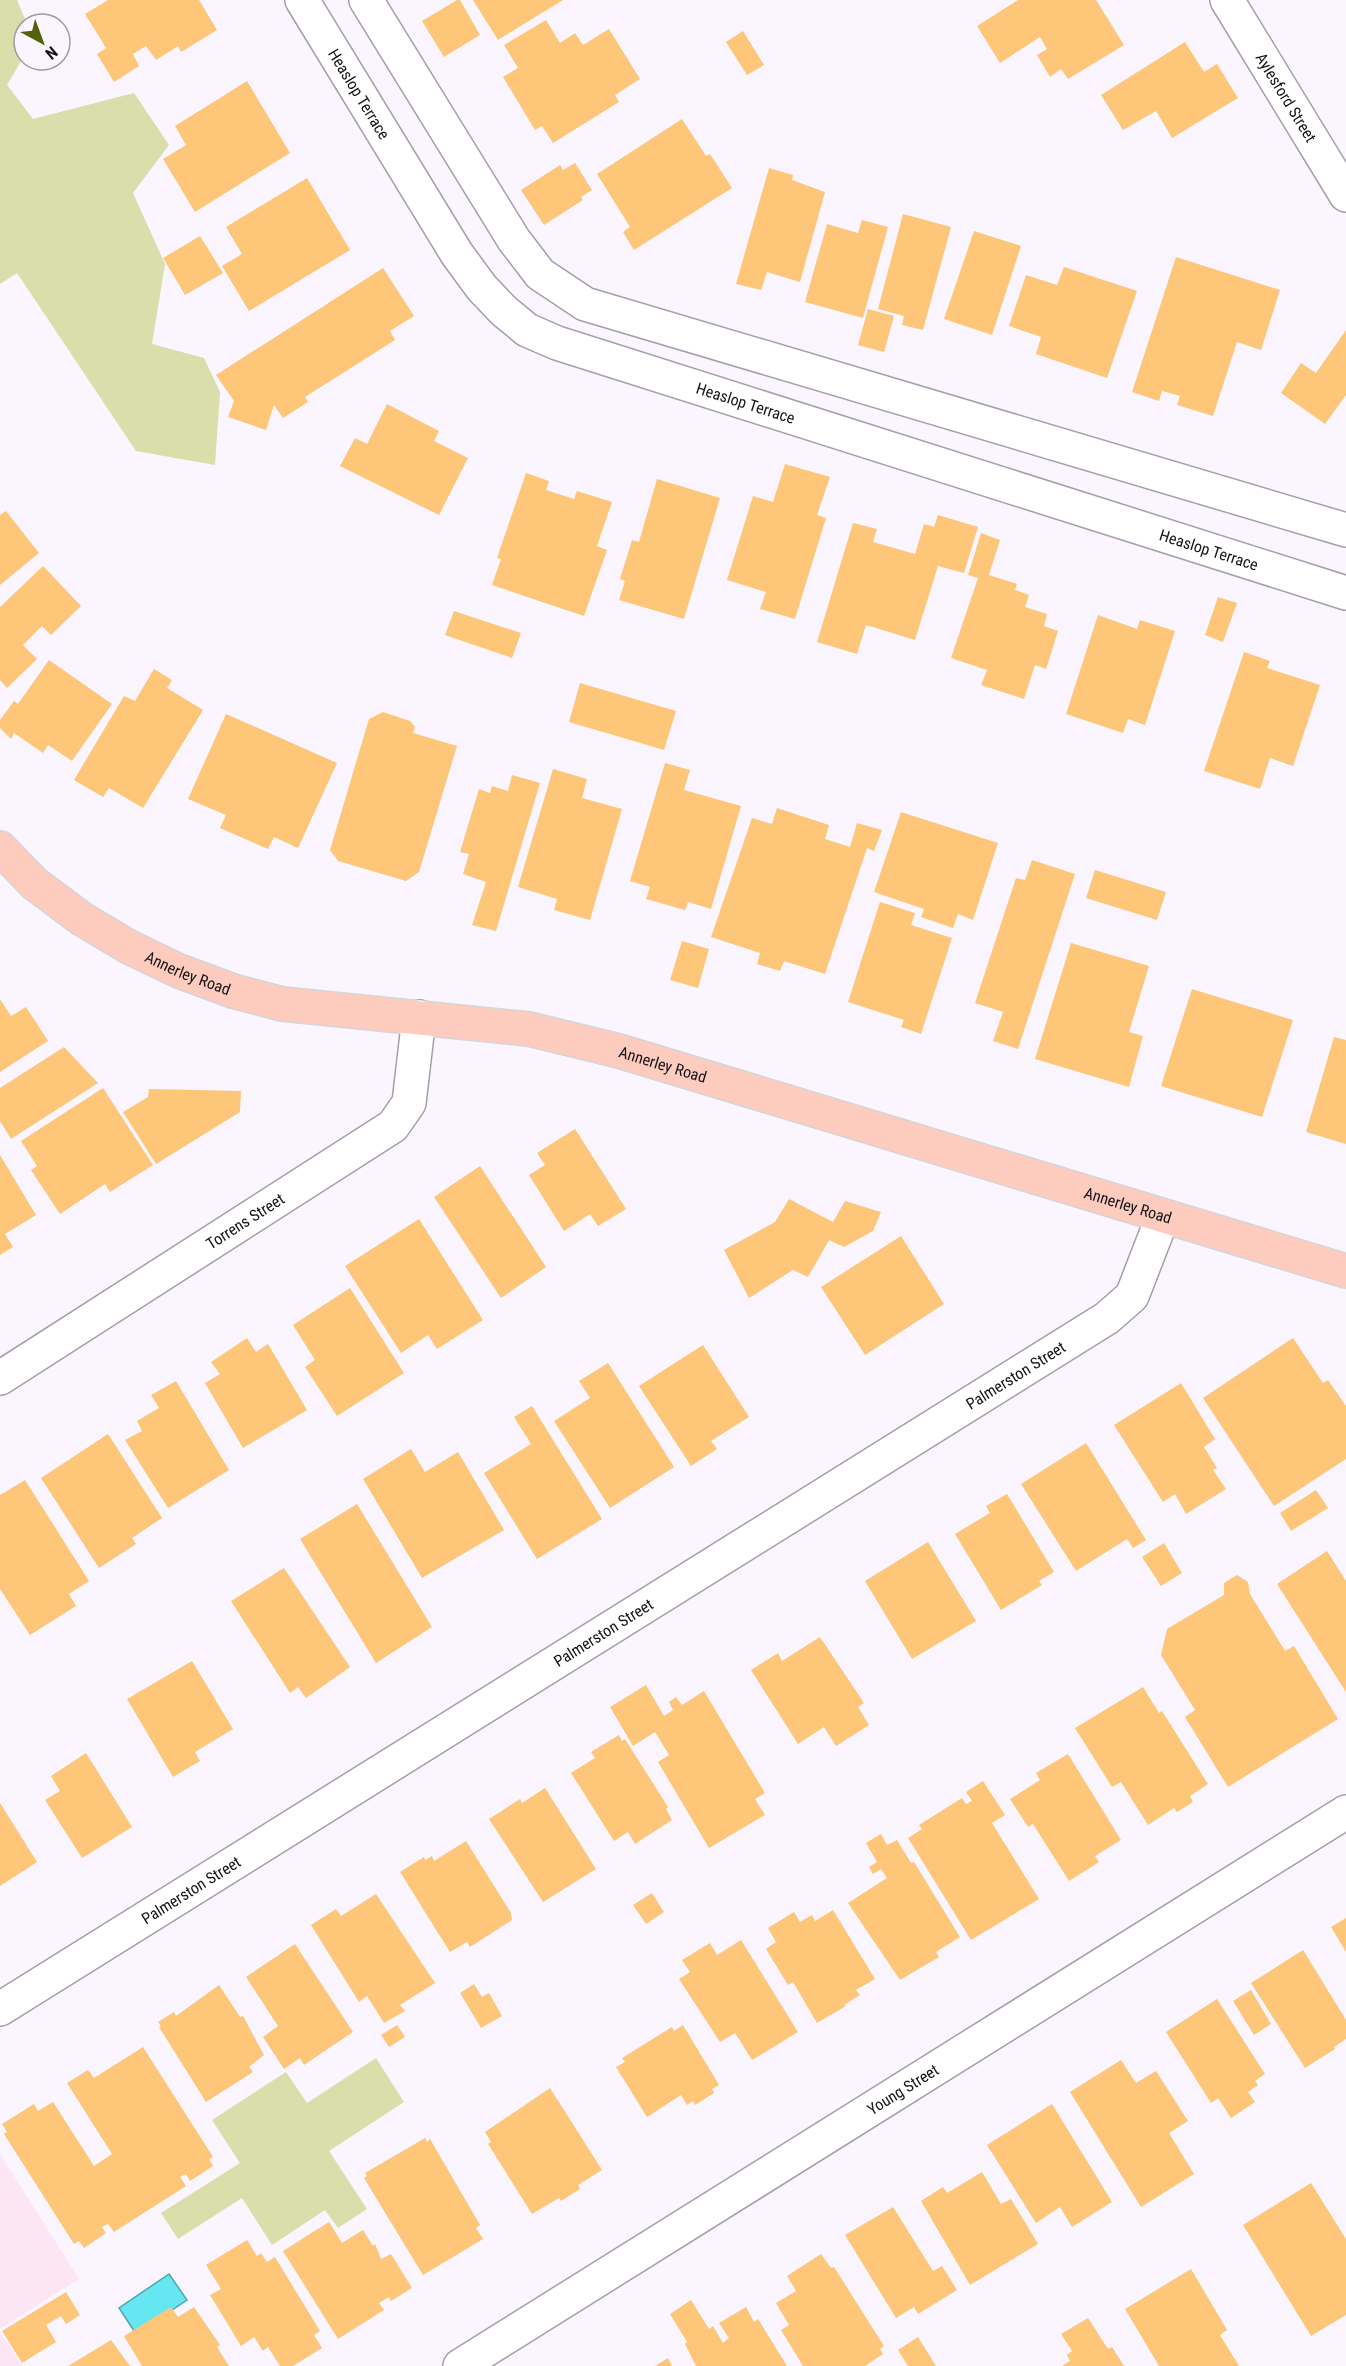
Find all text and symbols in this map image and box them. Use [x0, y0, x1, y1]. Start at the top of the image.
north arrow [12, 12, 72, 72]
text: N [42, 43, 61, 63]
street label: Heaslop Terrace [325, 45, 394, 143]
street label: Aylesford Street [1252, 49, 1321, 146]
street label: Heaslop Terrace [694, 378, 797, 427]
street label: Heaslop Terrace [1157, 525, 1261, 574]
street label: Annerley Road [142, 947, 233, 999]
street label: Annerley Road [617, 1042, 709, 1086]
street label: Annerley Road [1082, 1183, 1174, 1227]
street label: Torrens Street [202, 1189, 288, 1253]
street label: Palmerston Street [962, 1337, 1069, 1413]
street label: Palmerston Street [550, 1594, 656, 1671]
street label: Palmerston Street [138, 1852, 244, 1928]
street label: Young Street [863, 2060, 942, 2119]

